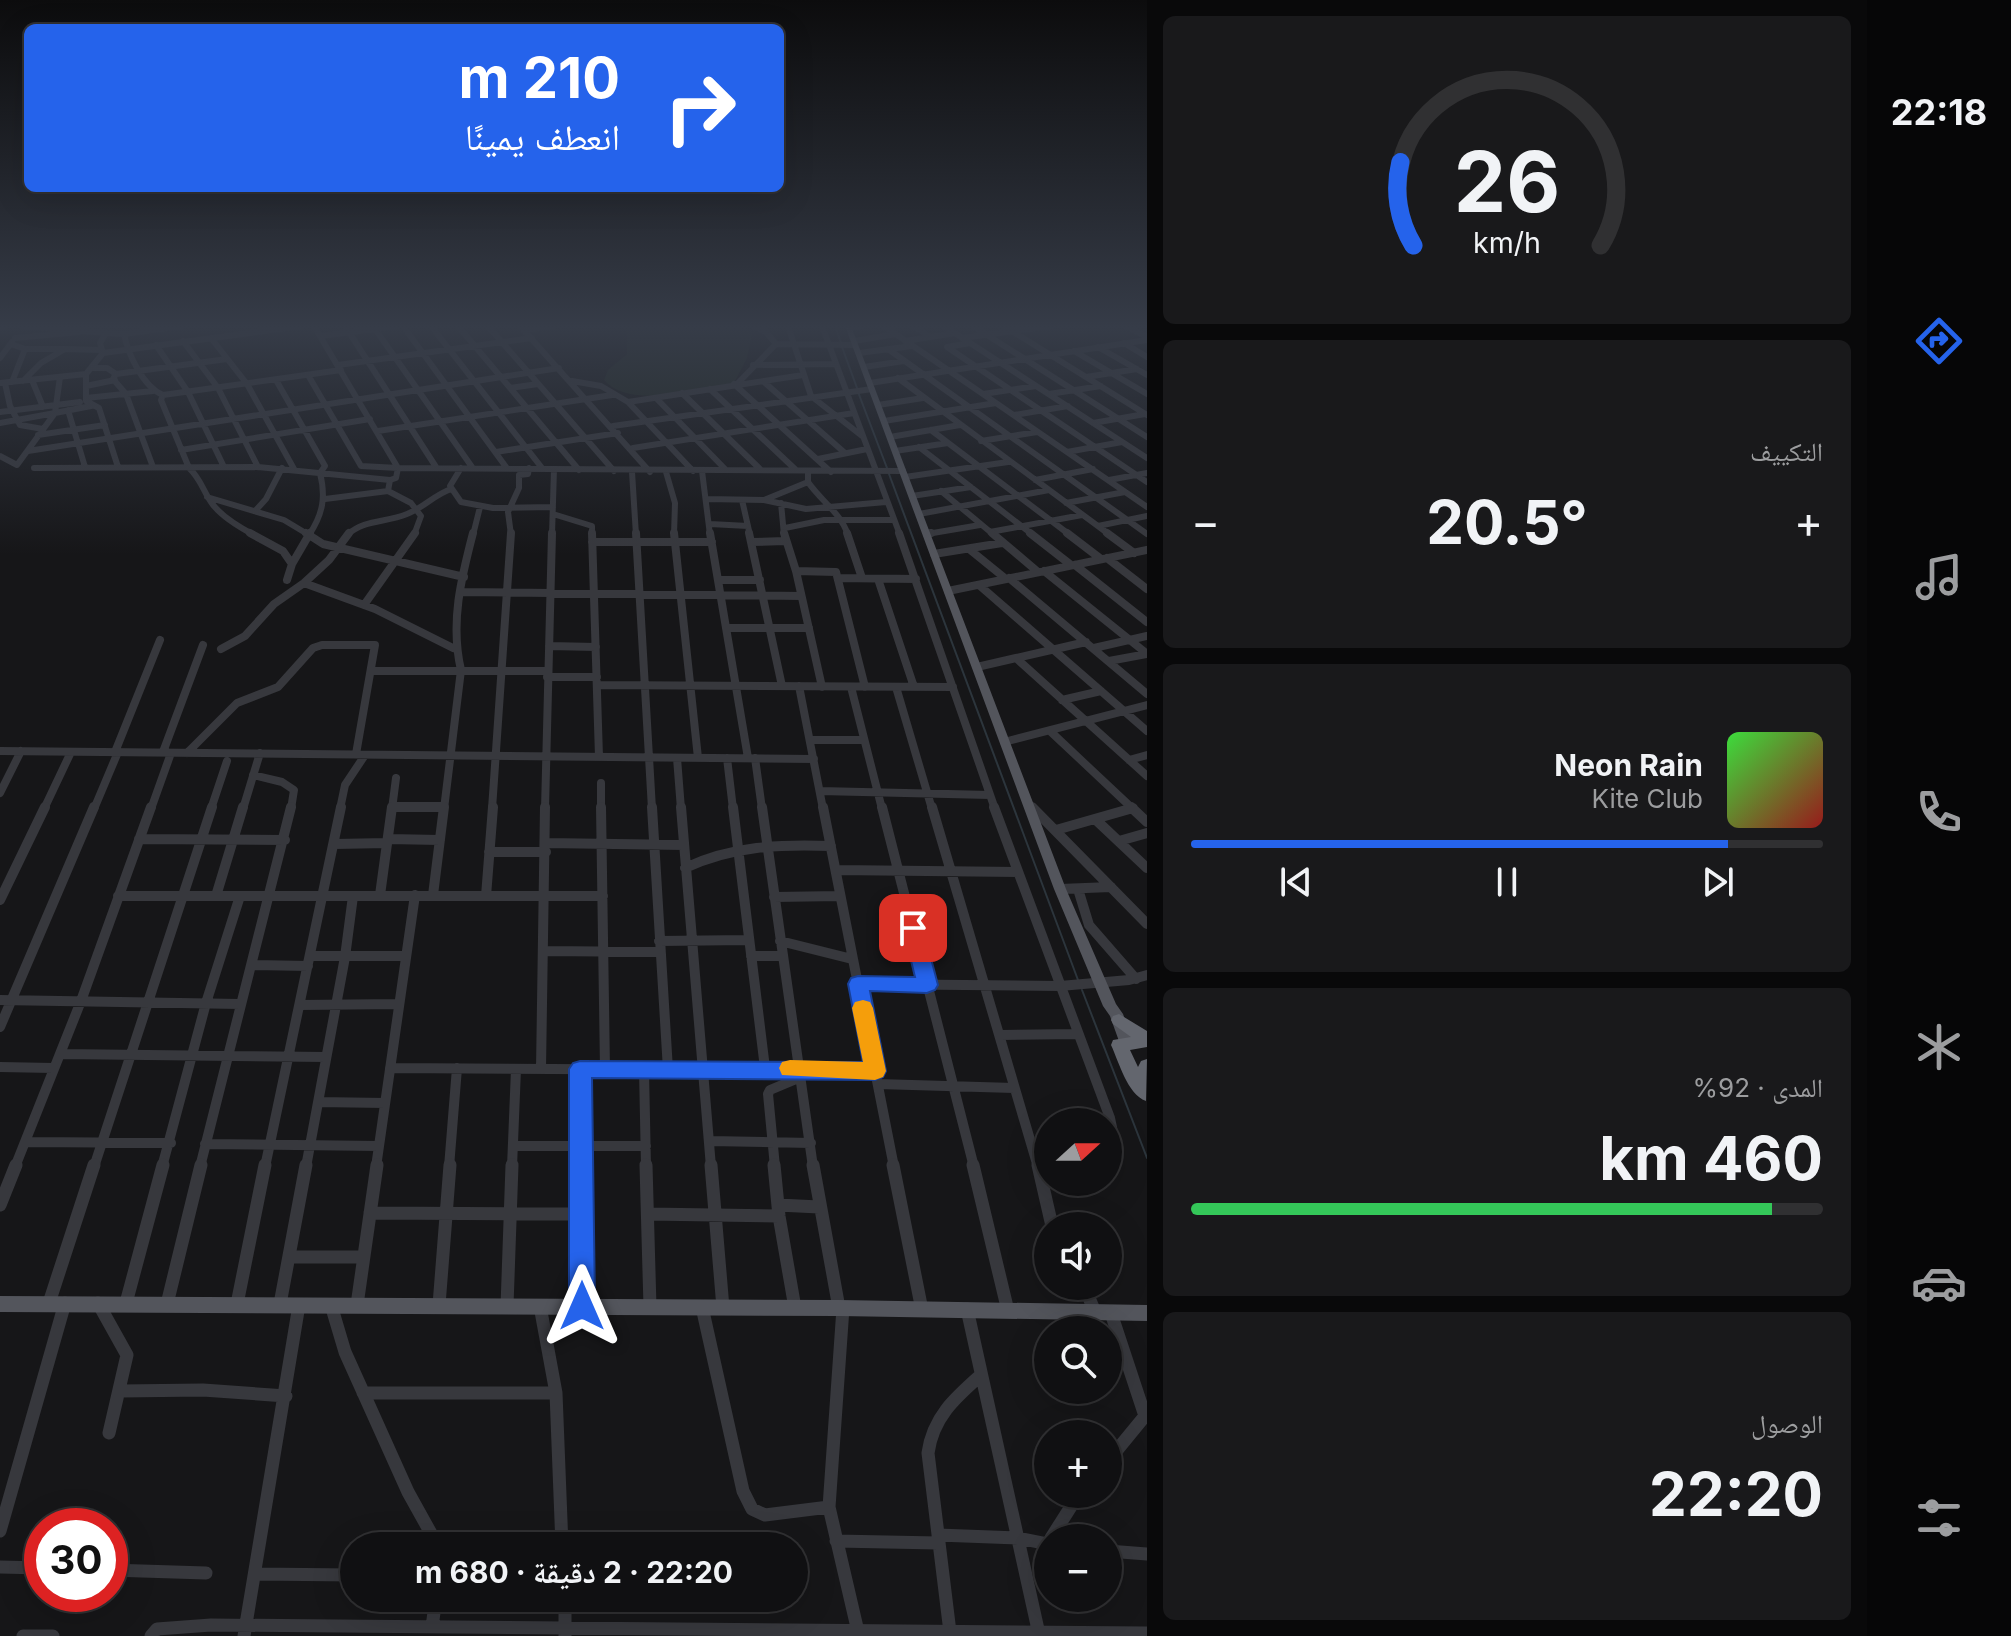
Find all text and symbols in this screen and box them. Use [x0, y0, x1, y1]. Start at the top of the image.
text: 210 m [458, 44, 620, 112]
icon: right [648, 56, 752, 160]
text: 22:18 [1891, 90, 1987, 134]
text: انعطف يمينًا [465, 115, 620, 159]
text: 26 [1454, 131, 1560, 232]
text: km/h [1473, 225, 1541, 260]
icon: directions [1911, 313, 1967, 369]
text: التكييف [1750, 436, 1823, 467]
text: 20.5° [1426, 486, 1588, 558]
text: − [1191, 495, 1220, 549]
text: + [1794, 495, 1823, 549]
icon: music [1911, 549, 1967, 605]
text: Neon Rain [1554, 747, 1703, 783]
text: Kite Club [1592, 783, 1703, 814]
icon: phone [1911, 784, 1967, 840]
icon: previous [1274, 860, 1318, 904]
icon: pause [1485, 860, 1529, 904]
icon: next [1696, 860, 1740, 904]
pin [879, 894, 947, 962]
icon: arrive [891, 906, 935, 950]
icon: climate [1911, 1019, 1967, 1075]
text: المدى · 92% [1693, 1072, 1823, 1103]
north arrow [1034, 1108, 1122, 1196]
map controls [1034, 1108, 1122, 1612]
text: 460 km [1599, 1122, 1823, 1194]
button: sound [1034, 1212, 1122, 1300]
icon: car [1911, 1255, 1967, 1311]
position arrow [540, 1264, 624, 1348]
button: search [1034, 1316, 1122, 1404]
text: الوصول [1751, 1408, 1823, 1439]
button: + [1034, 1420, 1122, 1508]
text: 22:20 [1649, 1458, 1823, 1530]
icon: filters [1911, 1490, 1967, 1546]
speed limit sign: 30 [24, 1508, 128, 1612]
button: − [1034, 1524, 1122, 1612]
text: 22:20 · 2 دقيقة · 680 m [415, 1554, 733, 1590]

